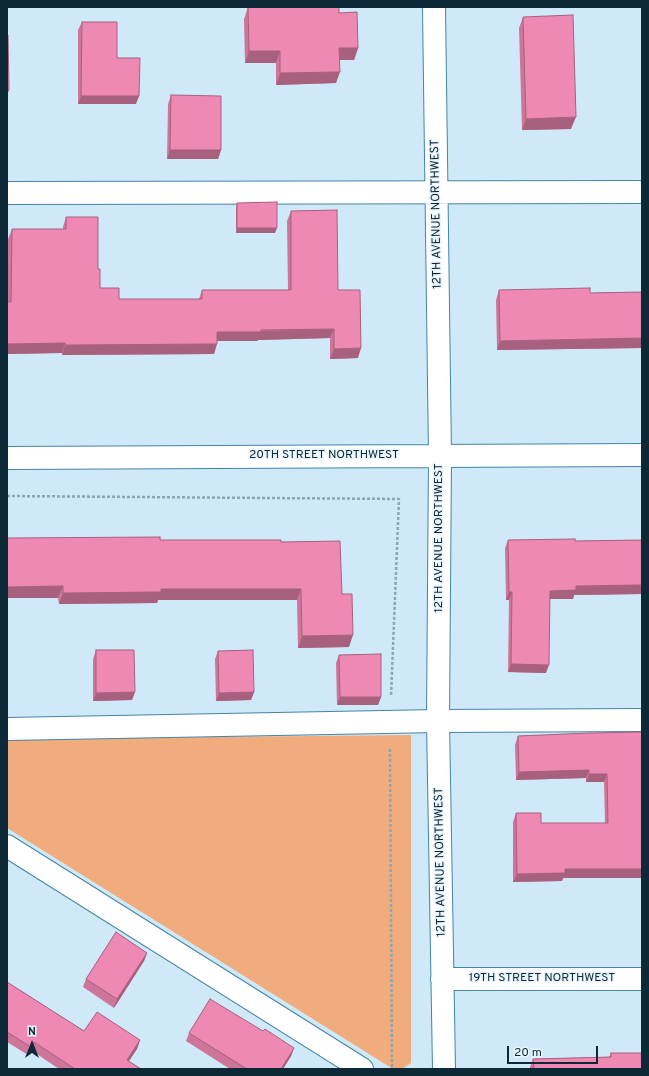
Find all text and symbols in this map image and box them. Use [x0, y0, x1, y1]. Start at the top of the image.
street label: 12TH AVENUE NORTHWEST [428, 139, 446, 289]
street label: 20TH STREET NORTHWEST [249, 449, 399, 463]
street label: 12TH AVENUE NORTHWEST [433, 463, 447, 613]
street label: 12TH AVENUE NORTHWEST [432, 787, 450, 937]
street label: 19TH STREET NORTHWEST [469, 972, 615, 986]
north arrow [12, 1024, 52, 1064]
text: N [28, 1025, 36, 1039]
scale bar [509, 1038, 600, 1064]
text: 20 m [514, 1045, 542, 1061]

